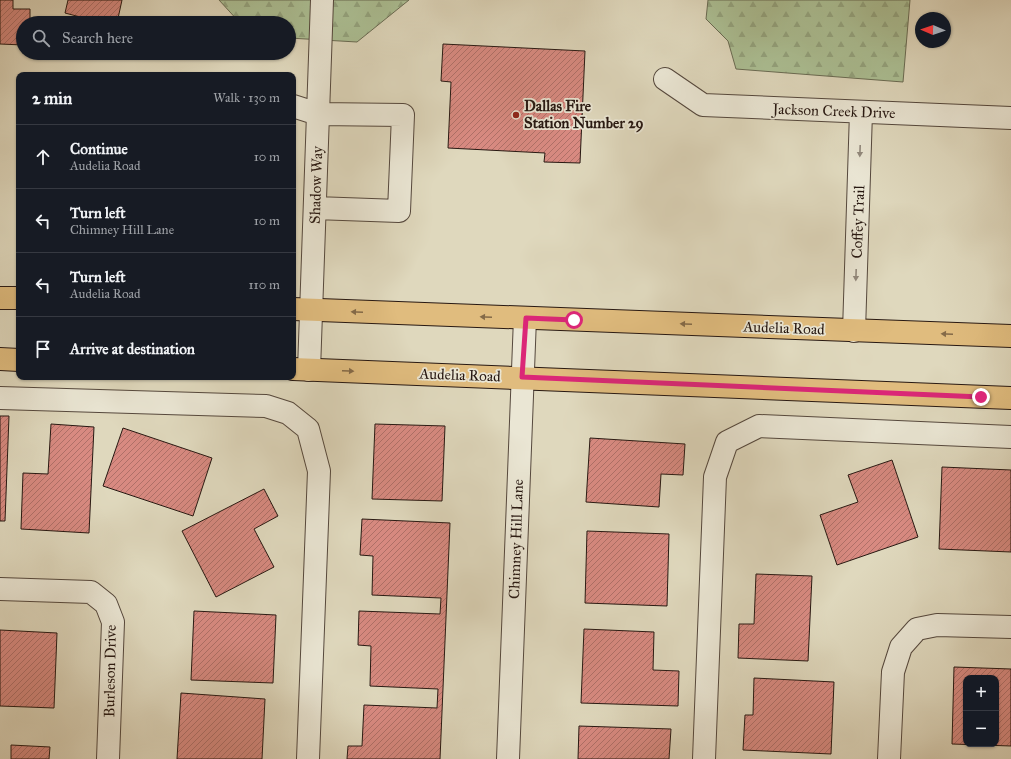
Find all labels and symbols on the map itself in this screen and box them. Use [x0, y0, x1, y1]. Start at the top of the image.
north arrow [915, 12, 951, 48]
place label: Dallas Fire Station Number 29 [524, 97, 644, 133]
street label: Jackson Creek Drive [770, 100, 896, 123]
marker: Dallas Fire Station Number 29 [511, 110, 521, 120]
street label: Shadow Way [306, 145, 326, 224]
one-way arrow [857, 145, 863, 158]
street label: Coffey Trail [848, 184, 868, 259]
one-way arrow [852, 269, 859, 281]
one-way arrow [351, 308, 363, 315]
route start [565, 311, 583, 329]
one-way arrow [479, 314, 492, 320]
street label: Audelia Road [742, 318, 825, 338]
one-way arrow [680, 321, 692, 328]
one-way arrow [940, 331, 953, 337]
street label: Audelia Road [418, 365, 501, 385]
one-way arrow [342, 368, 355, 374]
route end [972, 388, 990, 406]
street label: Chimney Hill Lane [505, 479, 527, 599]
street label: Burleson Drive [100, 624, 120, 718]

